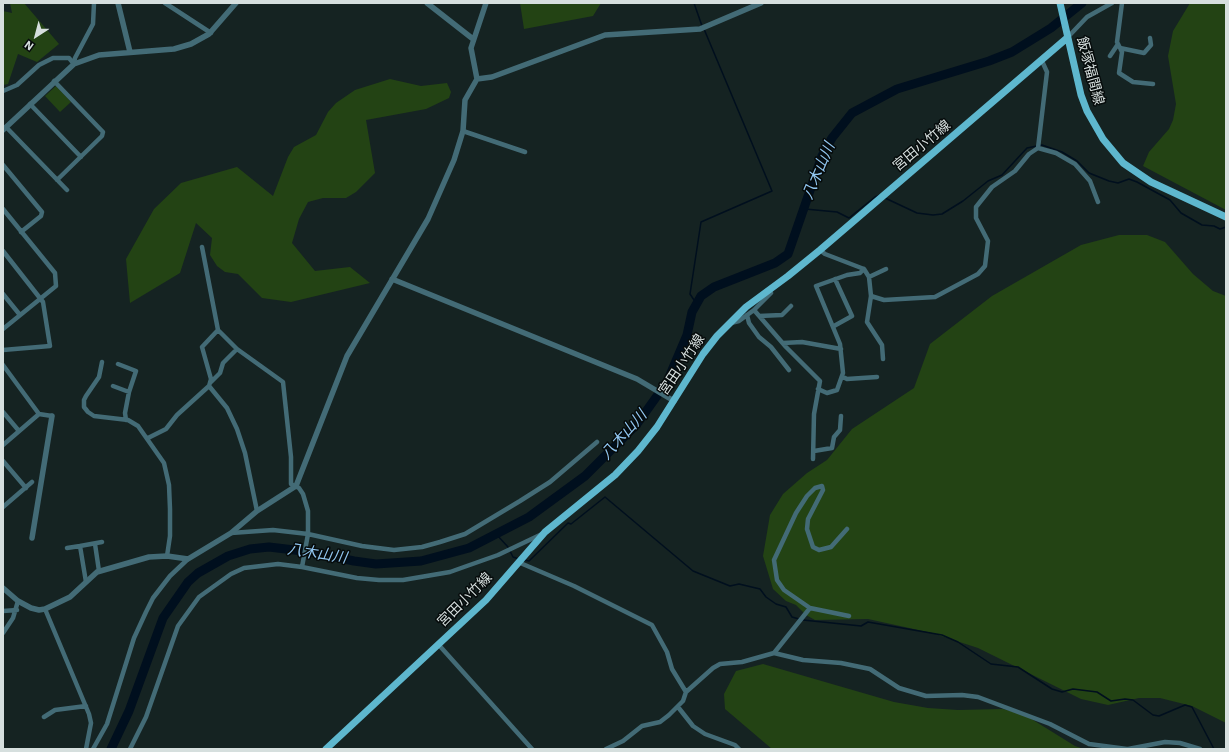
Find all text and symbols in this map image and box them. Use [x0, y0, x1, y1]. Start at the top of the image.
north arrow [16, 16, 56, 56]
street label: 飯塚福間線 [1073, 35, 1107, 107]
text: N [22, 38, 36, 54]
street label: 宮田小竹線 [890, 117, 954, 175]
water label: 八木山川 [799, 140, 839, 202]
street label: 宮田小竹線 [655, 331, 709, 399]
water label: 八木山川 [597, 407, 651, 463]
water label: 八木山川 [286, 540, 348, 568]
street label: 宮田小竹線 [434, 569, 496, 631]

